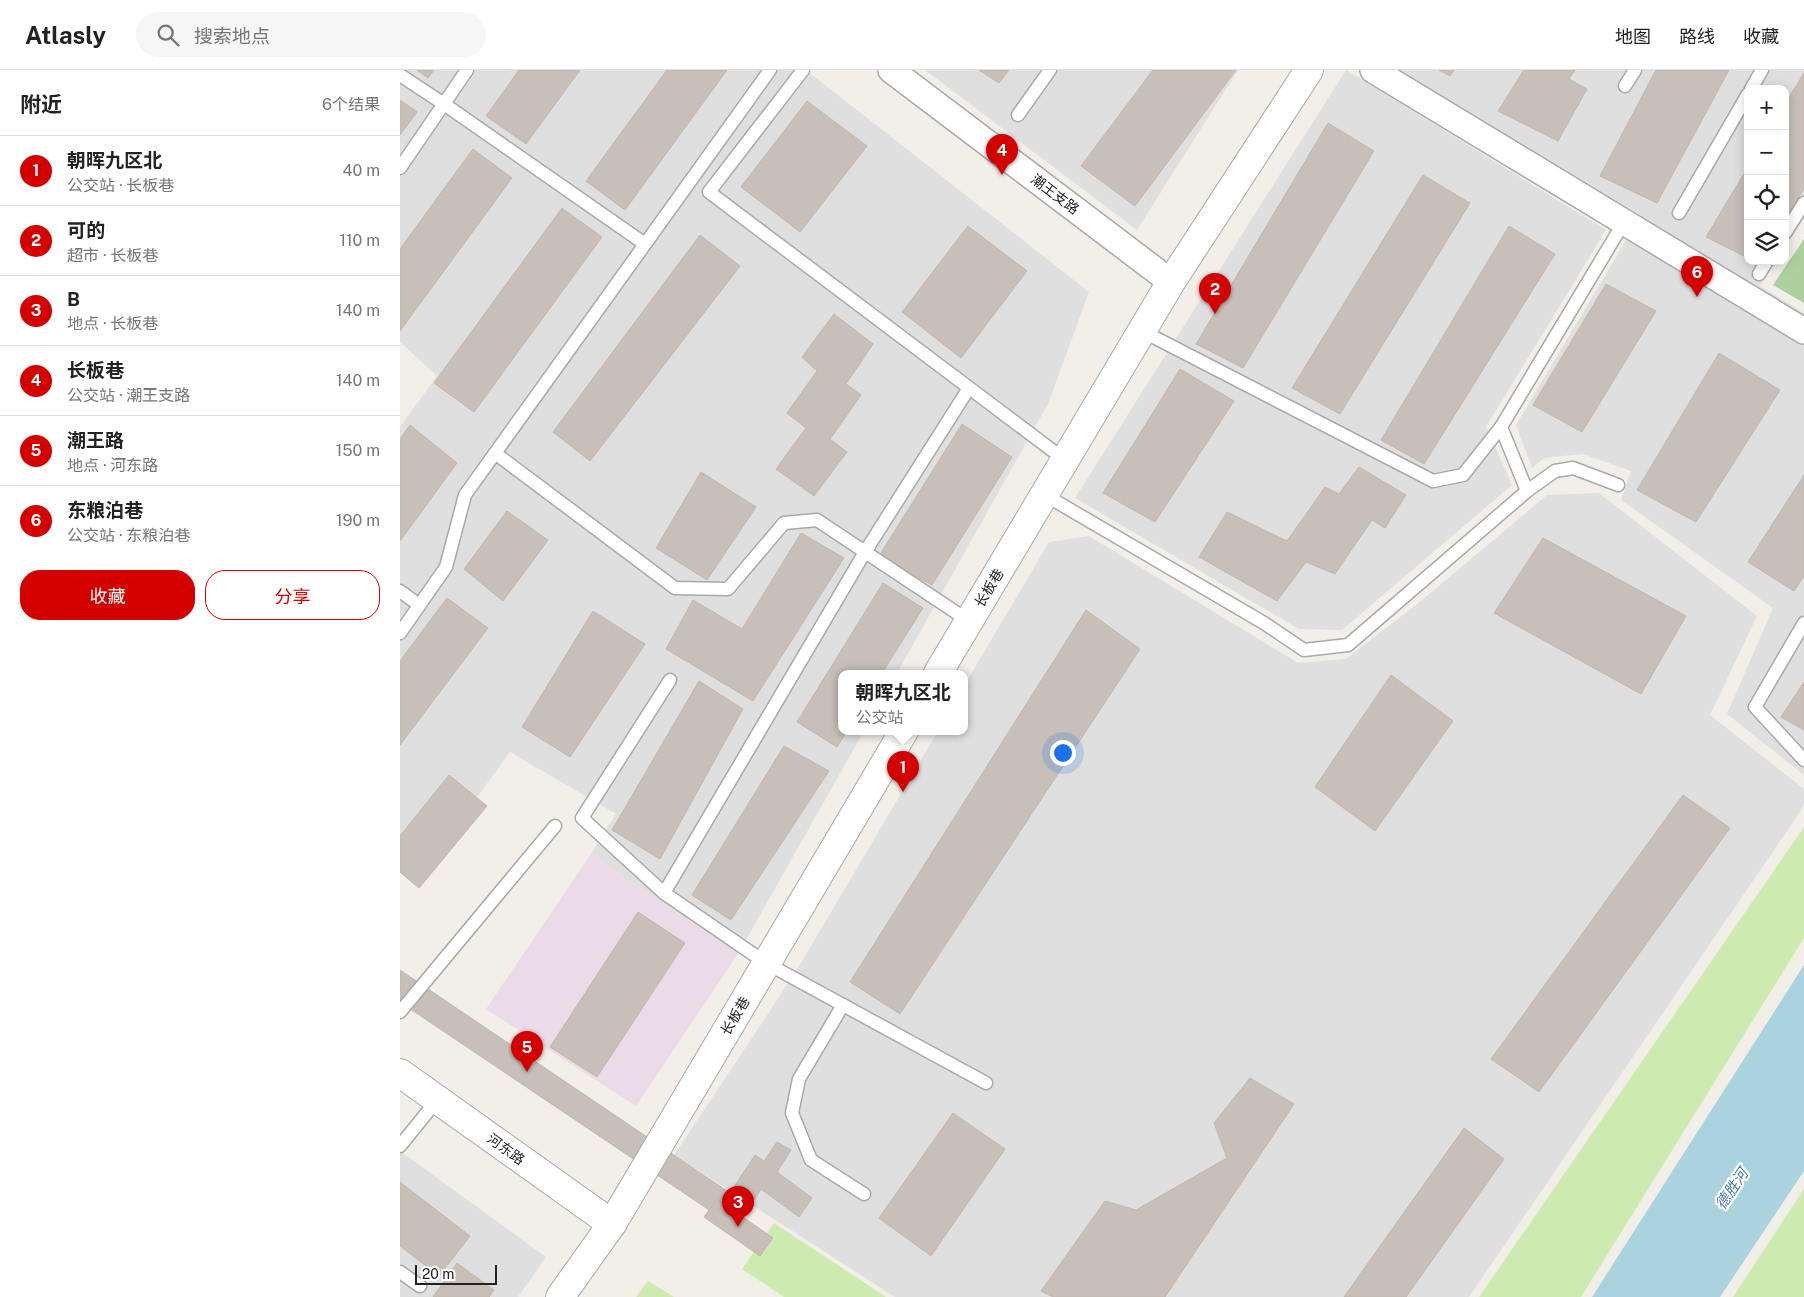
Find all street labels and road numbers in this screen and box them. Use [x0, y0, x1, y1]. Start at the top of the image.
street label: 潮王支路 [1028, 171, 1082, 217]
street label: 长板巷 [971, 566, 1007, 610]
street label: 长板巷 [717, 994, 753, 1038]
street label: 河东路 [484, 1130, 528, 1168]

